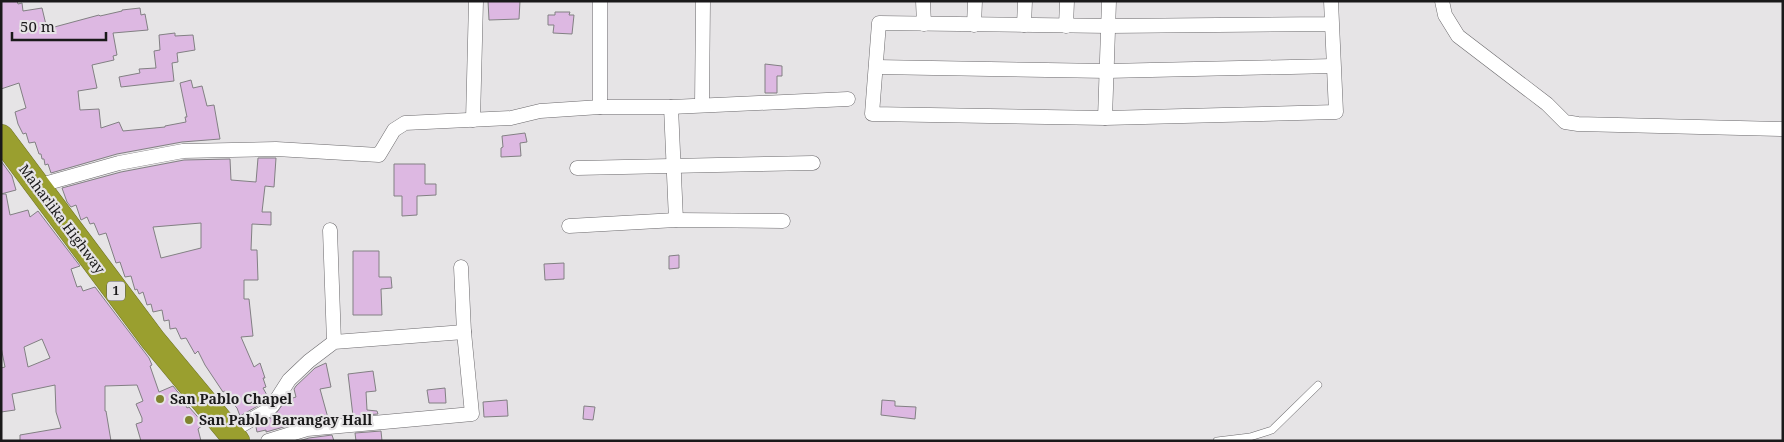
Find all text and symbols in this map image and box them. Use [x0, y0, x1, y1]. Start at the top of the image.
scale bar [12, 10, 106, 42]
text: 50 m [20, 16, 55, 36]
street label: Maharlika Highway [15, 160, 110, 277]
road number: 1 [107, 282, 125, 300]
place label: San Pablo Chapel [170, 389, 292, 408]
marker: San Pablo Chapel [154, 393, 166, 405]
place label: San Pablo Barangay Hall [199, 410, 372, 429]
marker: San Pablo Barangay Hall [183, 414, 195, 426]

